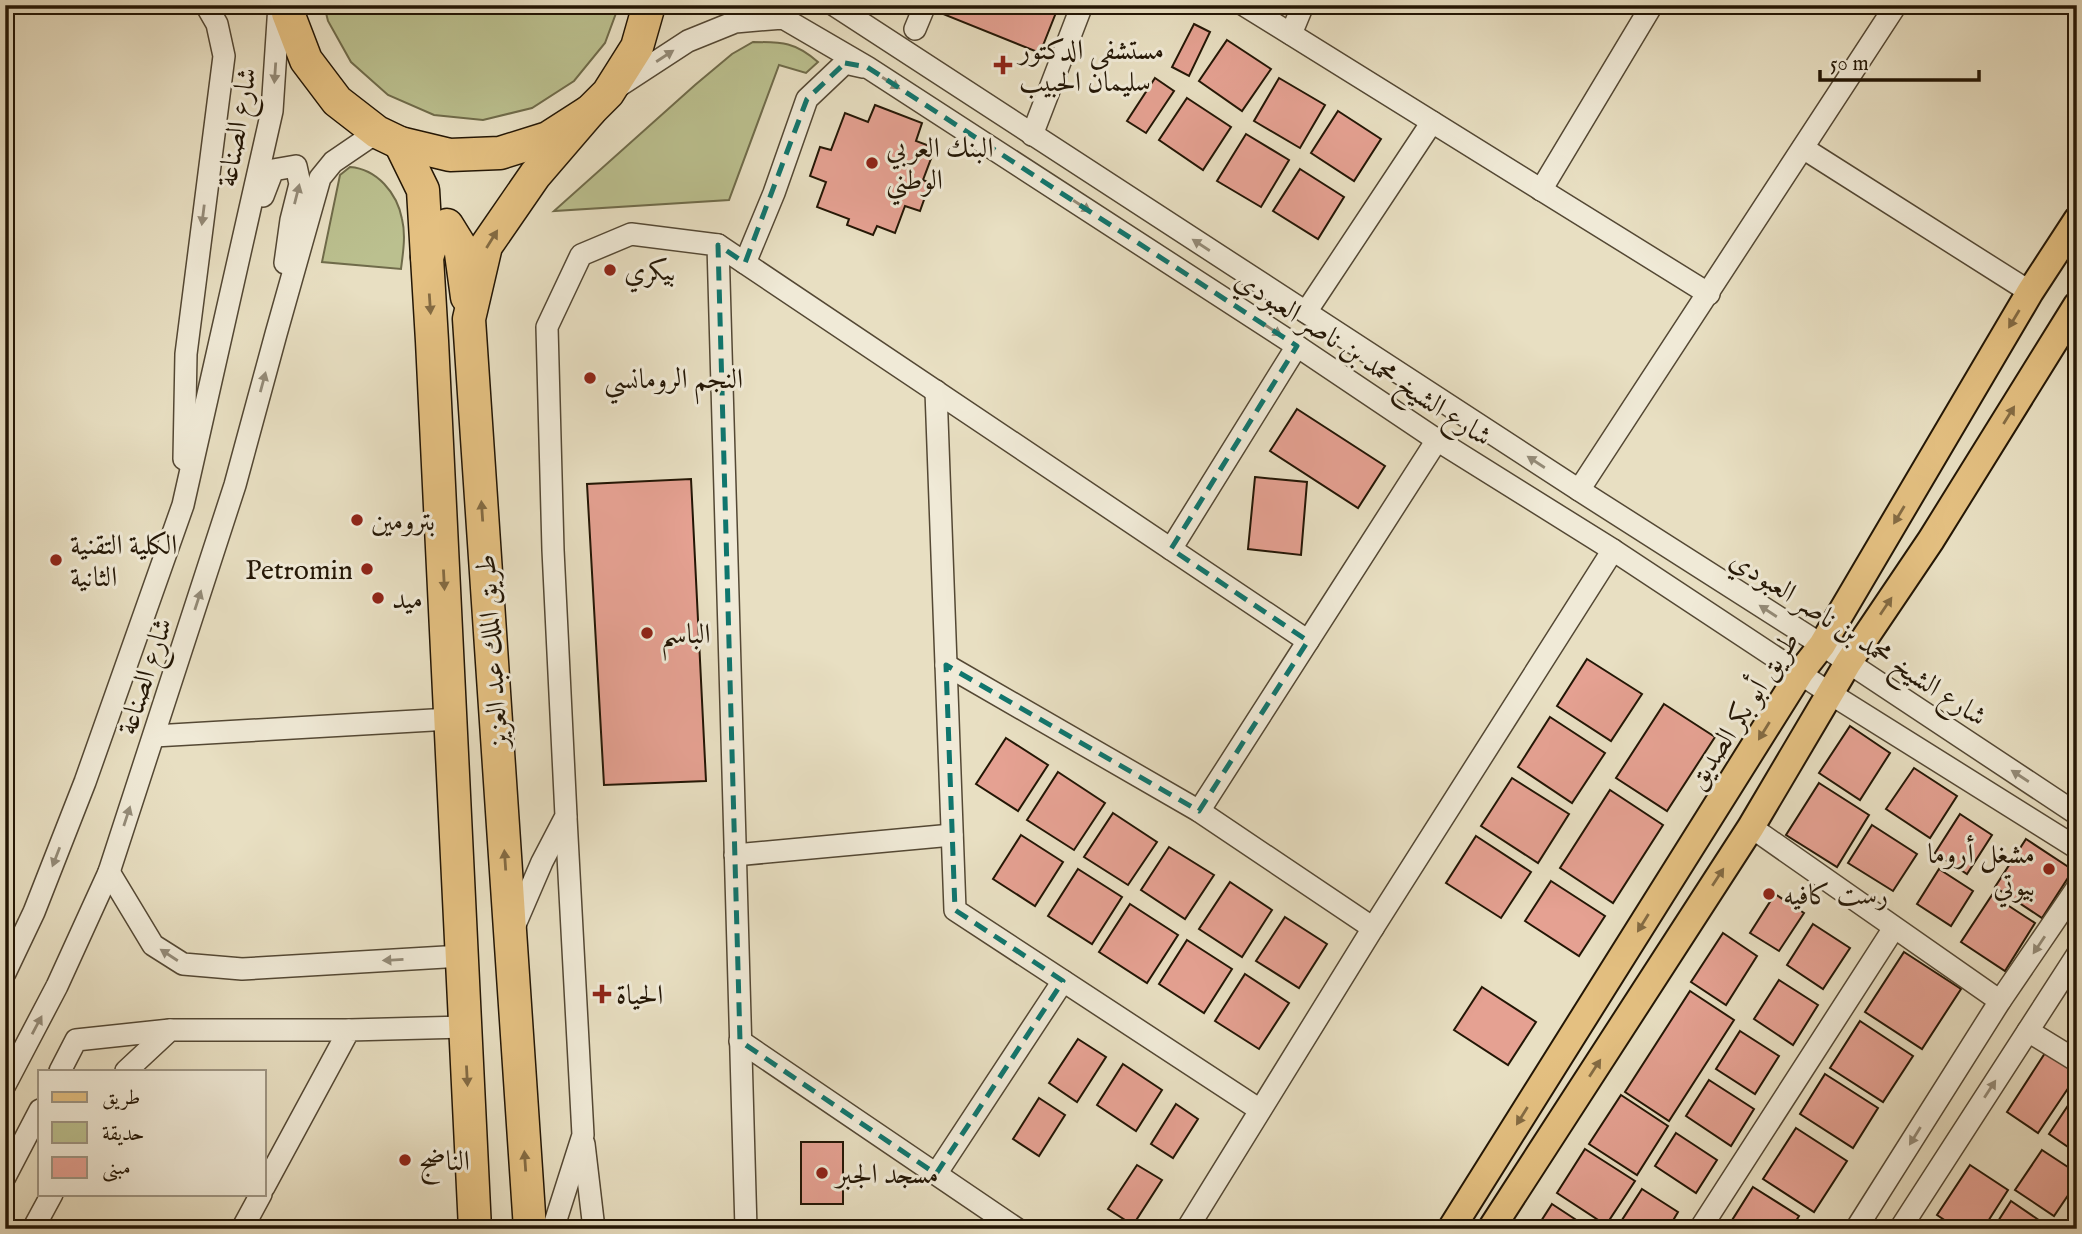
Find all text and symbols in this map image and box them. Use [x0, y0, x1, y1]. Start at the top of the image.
place label: مستشفى الدكتور سليمان الحبيب [1016, 34, 1164, 101]
scale bar [1820, 38, 1979, 82]
one-way arrow [656, 49, 675, 62]
text: 50 m [1830, 51, 1869, 78]
marker: مستشفى الدكتور سليمان الحبيب [993, 55, 1013, 75]
one-way arrow [269, 63, 280, 85]
street label: شارع الصناعة [211, 65, 270, 191]
one-way arrow [881, 76, 901, 89]
place label: البنك العربي الوطني [886, 132, 993, 206]
marker: البنك العربي الوطني [864, 155, 880, 171]
one-way arrow [292, 183, 303, 205]
one-way arrow [1072, 200, 1091, 213]
one-way arrow [198, 205, 209, 227]
one-way arrow [485, 229, 498, 248]
one-way arrow [1191, 238, 1210, 251]
place label: بيكري [624, 255, 676, 293]
marker: بيكري [602, 262, 618, 278]
street label: شارع الشيخ محمد بن ناصر العبودي [1225, 263, 1498, 459]
one-way arrow [425, 293, 436, 315]
one-way arrow [2008, 310, 2020, 329]
one-way arrow [1263, 323, 1282, 336]
place label: النجم الرومانسي [604, 363, 743, 405]
marker: النجم الرومانسي [582, 370, 598, 386]
one-way arrow [258, 371, 269, 393]
one-way arrow [2002, 405, 2015, 424]
one-way arrow [1526, 455, 1545, 468]
one-way arrow [476, 500, 487, 522]
place label: بترومين [371, 505, 435, 540]
one-way arrow [1892, 506, 1905, 525]
marker: بترومين [349, 512, 365, 528]
place label: الكلية التقنية الثانية [70, 529, 177, 596]
street label: شارع الشيخ محمد بن ناصر العبودي [1720, 543, 1993, 739]
marker: الكلية التقنية الثانية [48, 552, 64, 568]
street label: طريق الملك عبد العزيز [469, 553, 518, 752]
place label: Petromin [245, 554, 353, 589]
marker: Petromin [359, 561, 375, 577]
one-way arrow [438, 569, 449, 591]
place label: ميد [392, 583, 423, 618]
one-way arrow [193, 589, 204, 610]
marker: ميد [370, 590, 386, 606]
one-way arrow [1879, 597, 1892, 616]
one-way arrow [1759, 604, 1778, 617]
street label: شارع الصناعة [111, 614, 185, 741]
place label: الباسم [661, 618, 711, 661]
street label: طريق أبو بكر الصديق [1677, 623, 1808, 797]
marker: الباسم [639, 625, 655, 641]
one-way arrow [1758, 721, 1771, 741]
one-way arrow [2011, 769, 2029, 783]
one-way arrow [123, 806, 133, 827]
place label: مشغل أروما بيوتي [1928, 834, 2035, 908]
one-way arrow [50, 846, 61, 867]
one-way arrow [499, 849, 510, 871]
marker: مشغل أروما بيوتي [2041, 861, 2057, 877]
one-way arrow [1712, 868, 1725, 887]
place label: رست كافيه [1783, 879, 1888, 914]
marker: رست كافيه [1761, 886, 1777, 902]
one-way arrow [1636, 914, 1649, 933]
one-way arrow [2032, 935, 2045, 955]
one-way arrow [159, 949, 179, 962]
one-way arrow [382, 955, 404, 966]
place label: الحياة [616, 979, 663, 1014]
marker: الحياة [594, 986, 610, 1002]
one-way arrow [31, 1015, 43, 1034]
one-way arrow [1588, 1059, 1601, 1078]
one-way arrow [462, 1066, 473, 1088]
legend [38, 1070, 266, 1196]
one-way arrow [1984, 1079, 1997, 1099]
text: طريق [102, 1085, 140, 1112]
one-way arrow [1515, 1106, 1528, 1126]
text: حديقة [102, 1121, 145, 1148]
one-way arrow [1909, 1126, 1922, 1145]
place label: الناضج [419, 1145, 470, 1185]
one-way arrow [519, 1149, 530, 1171]
marker: الناضج [397, 1152, 413, 1168]
text: مبنى [102, 1155, 131, 1182]
place label: مسجد الجبر [833, 1158, 939, 1193]
marker: مسجد الجبر [814, 1165, 830, 1181]

